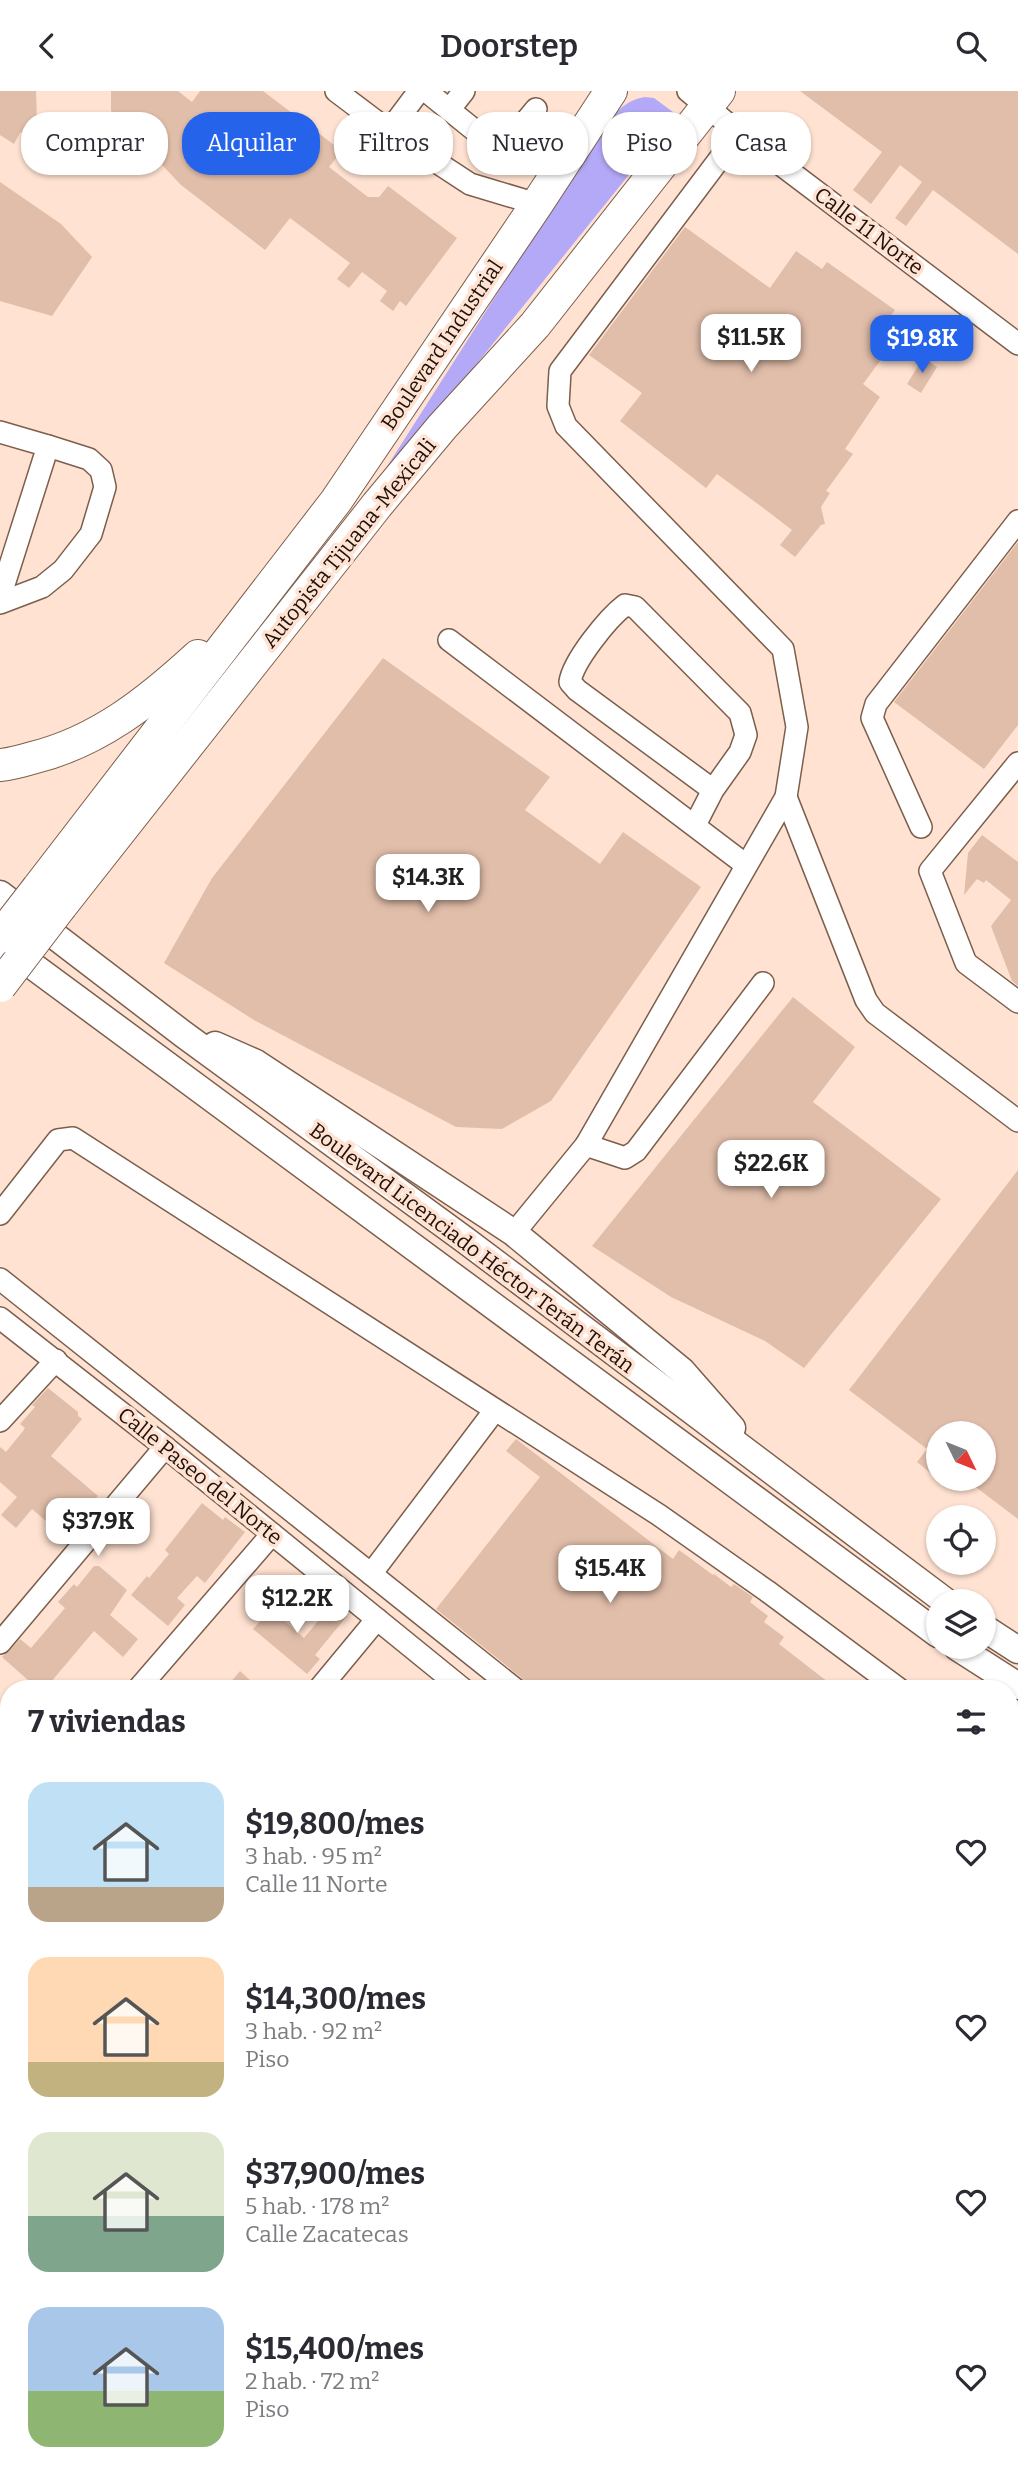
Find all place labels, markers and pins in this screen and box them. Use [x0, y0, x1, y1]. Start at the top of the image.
pin: $11.5K [694, 315, 808, 374]
pin: $19.8K [865, 315, 979, 375]
pin: $14.3K [371, 855, 485, 914]
pin: $22.6K [714, 1141, 828, 1200]
pin: $37.9K [41, 1499, 155, 1558]
pin: $15.4K [553, 1545, 667, 1605]
pin: $12.2K [240, 1575, 354, 1635]

